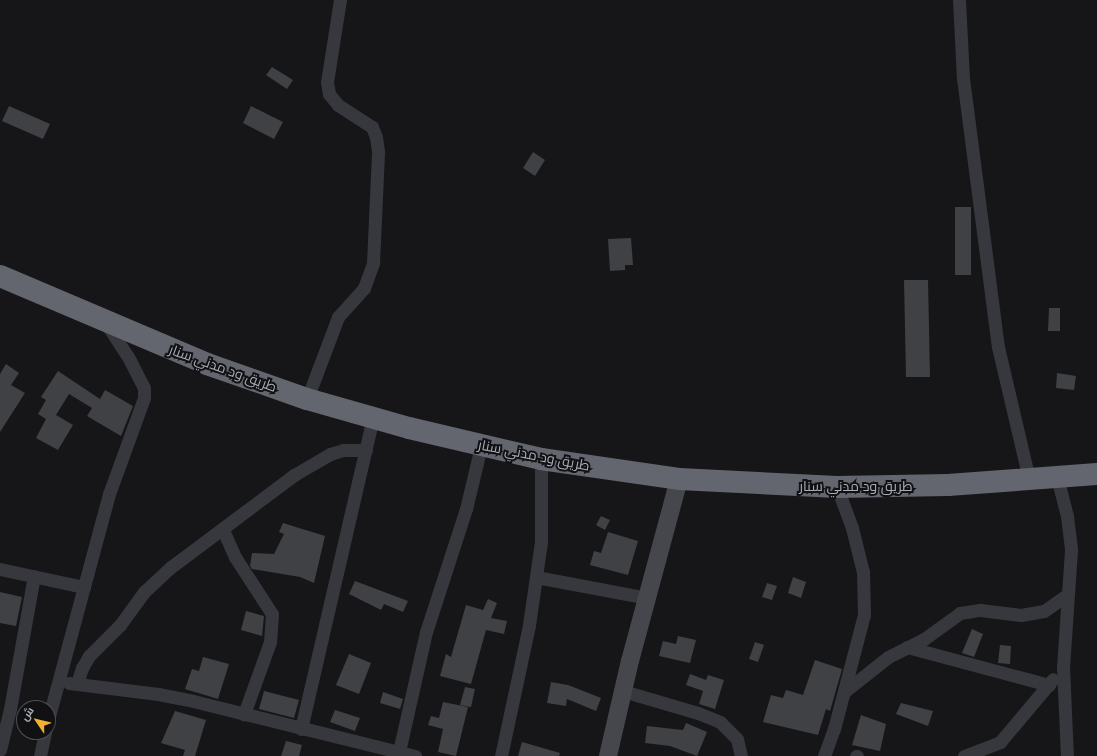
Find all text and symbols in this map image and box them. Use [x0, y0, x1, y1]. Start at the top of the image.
street label: طريق ود مدني سنار [167, 341, 279, 395]
street label: طريق ود مدني سنار [477, 436, 591, 474]
street label: طريق ود مدني سنار [799, 478, 913, 494]
north arrow [16, 700, 56, 740]
text: ش [17, 704, 37, 723]

